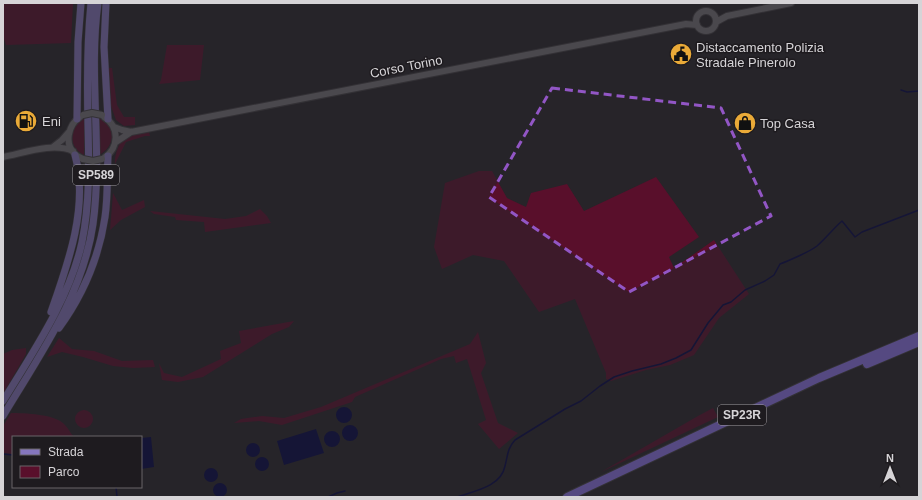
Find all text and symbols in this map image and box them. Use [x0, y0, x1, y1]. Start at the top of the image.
place label: Distaccamento Polizia Stradale Pinerolo [696, 40, 825, 70]
public building icon: Distaccamento Polizia Stradale Pinerolo [668, 41, 694, 67]
street label: Corso Torino [369, 52, 444, 81]
fuel station icon: Eni [13, 108, 39, 134]
shop icon: Top Casa [732, 110, 758, 136]
place label: Eni [42, 114, 61, 129]
place label: Top Casa [760, 116, 816, 131]
road number: SP589 [73, 165, 119, 185]
road number: SP23R [718, 405, 766, 425]
legend [12, 436, 142, 488]
text: Strada [48, 445, 84, 459]
north arrow [870, 448, 910, 488]
text: N [886, 452, 894, 464]
text: Parco [48, 465, 80, 479]

